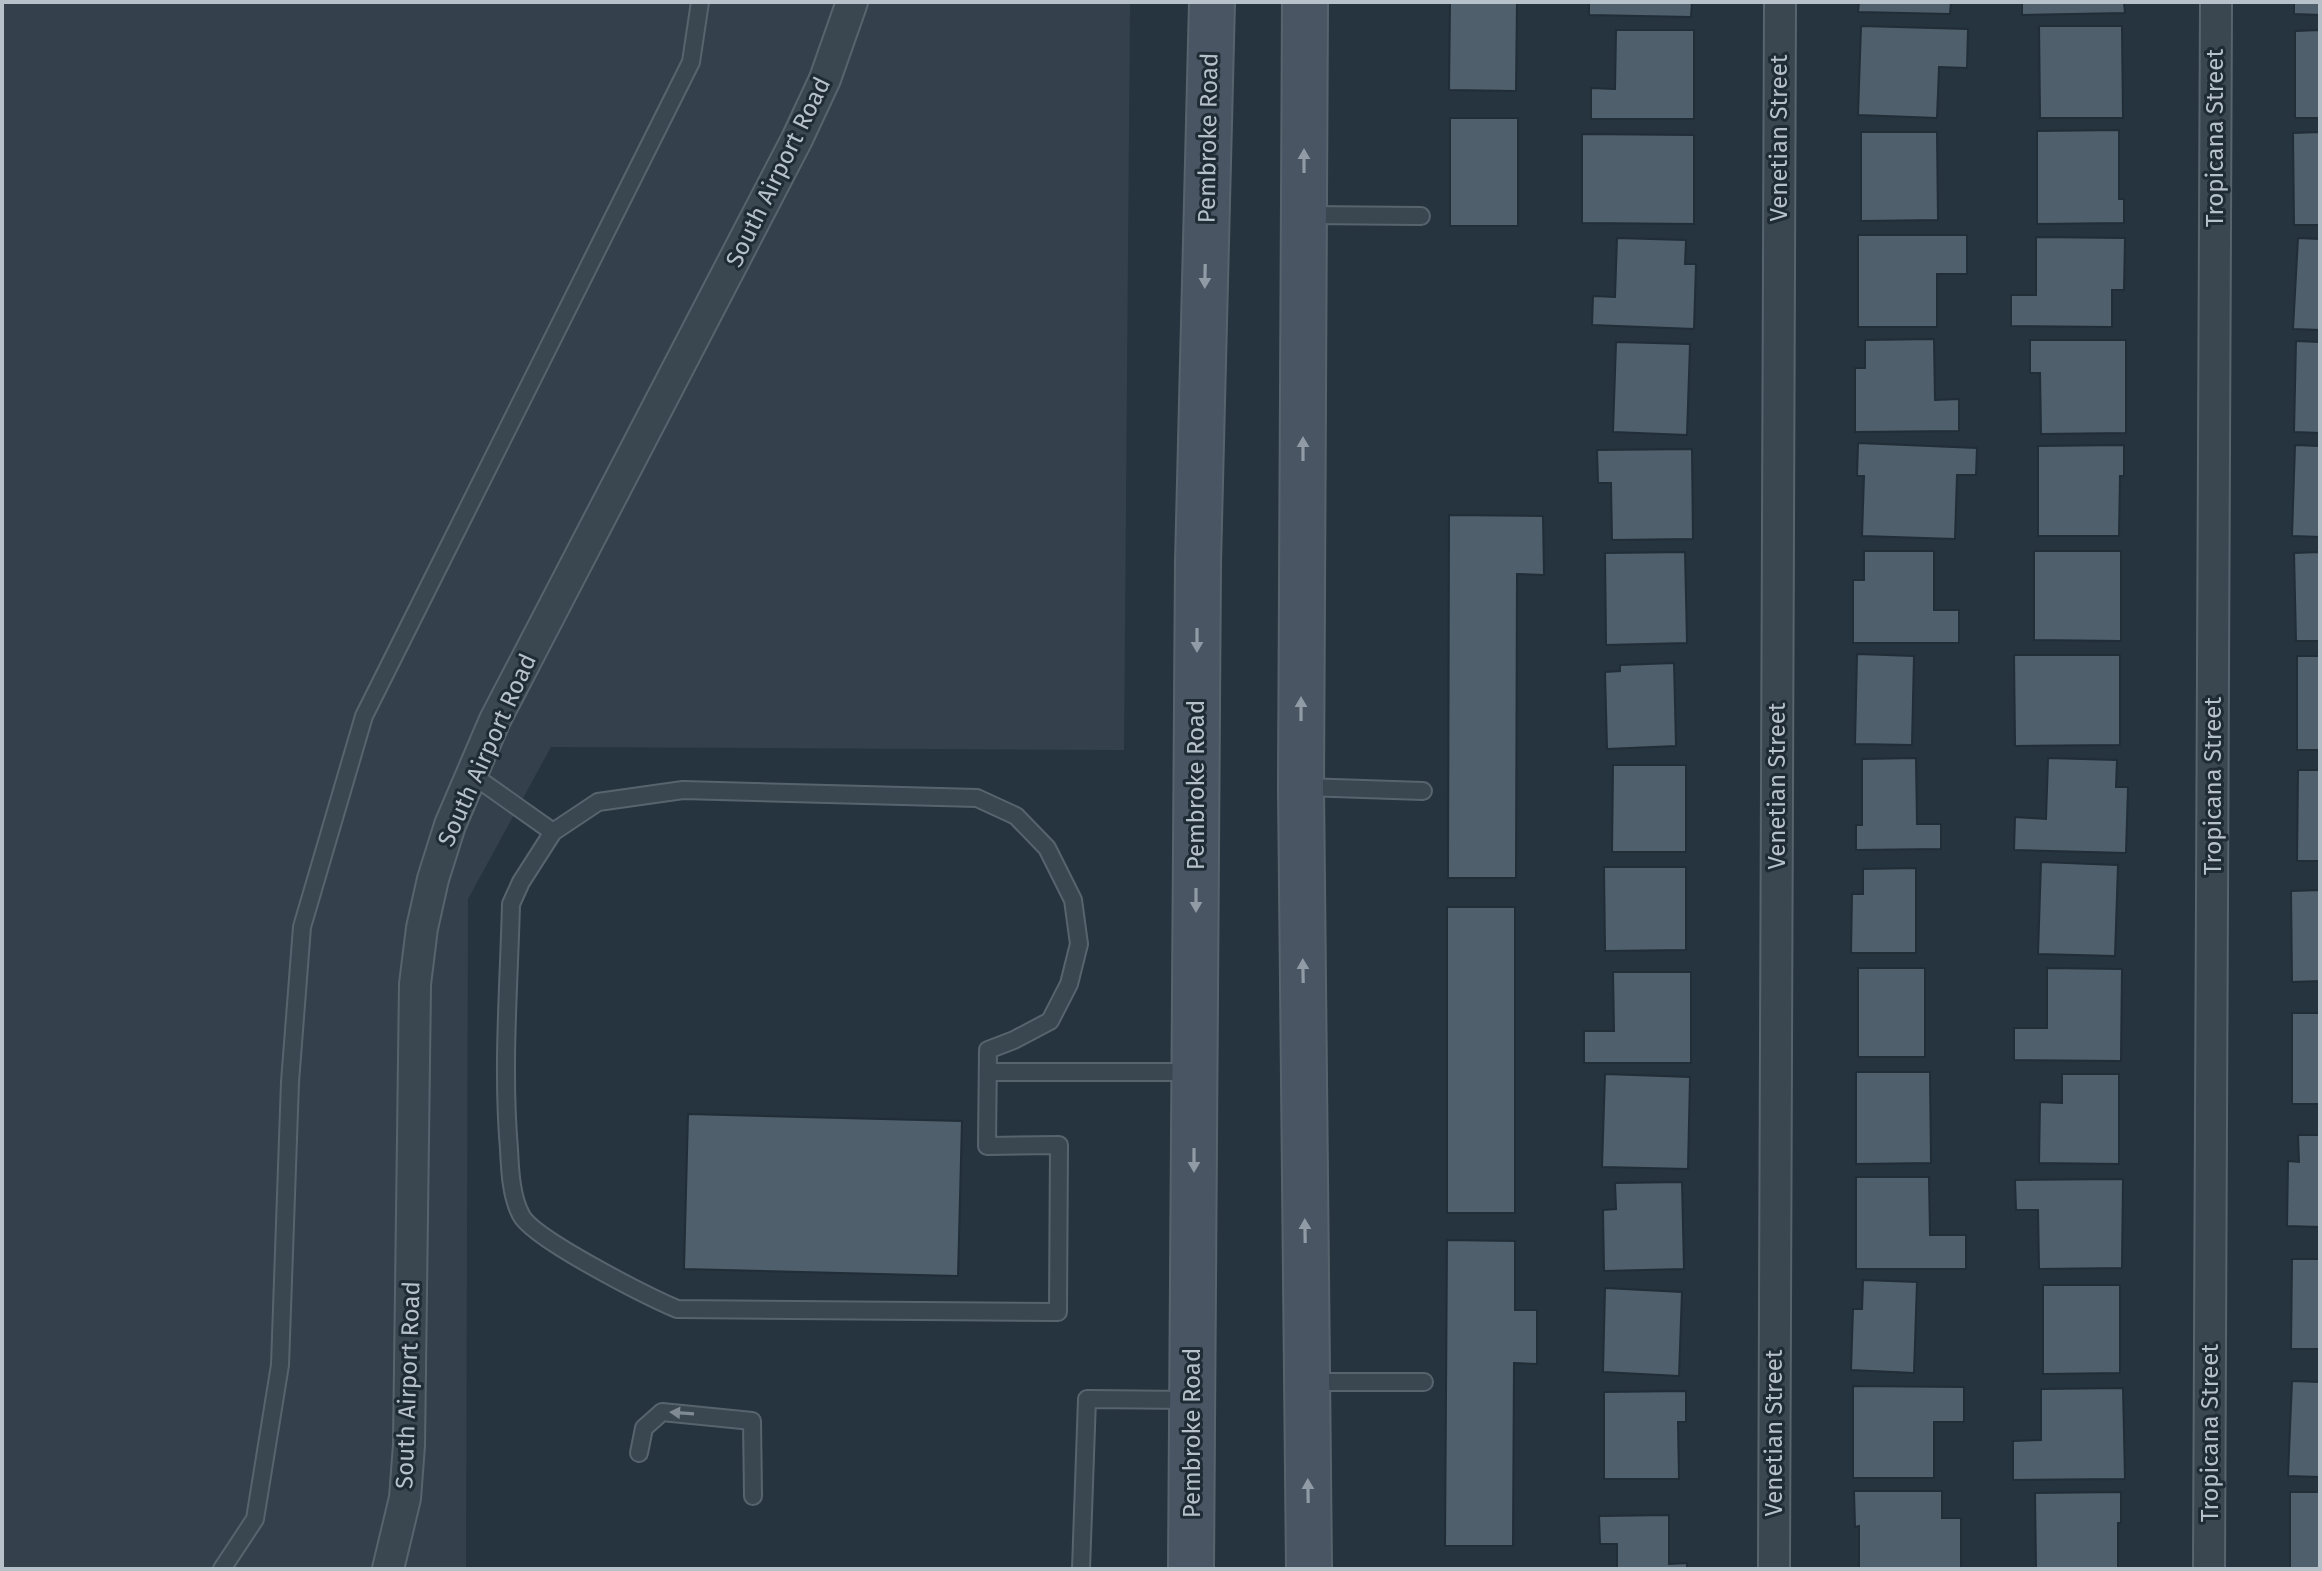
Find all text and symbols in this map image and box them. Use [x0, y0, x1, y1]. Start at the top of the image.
street label: Tropicana Street [2201, 49, 2229, 227]
street label: Pembroke Road [1193, 52, 1223, 224]
street label: Venetian Street [1765, 54, 1793, 222]
street label: South Airport Road [720, 72, 836, 272]
one-way arrow [1298, 148, 1310, 173]
one-way arrow [1198, 264, 1211, 289]
one-way arrow [1297, 436, 1309, 461]
one-way arrow [1191, 628, 1203, 653]
street label: South Airport Road [432, 649, 542, 851]
one-way arrow [1295, 696, 1307, 721]
street label: Tropicana Street [2199, 697, 2227, 875]
street label: Pembroke Road [1182, 700, 1210, 870]
street label: Venetian Street [1763, 702, 1791, 870]
one-way arrow [1189, 888, 1202, 913]
one-way arrow [1297, 958, 1309, 983]
one-way arrow [1188, 1148, 1200, 1173]
one-way arrow [1299, 1218, 1312, 1243]
street label: South Airport Road [390, 1281, 426, 1489]
street label: Tropicana Street [2196, 1344, 2224, 1522]
street label: Pembroke Road [1178, 1348, 1206, 1518]
street label: Venetian Street [1760, 1349, 1788, 1517]
one-way arrow [669, 1406, 694, 1419]
one-way arrow [1302, 1478, 1314, 1503]

